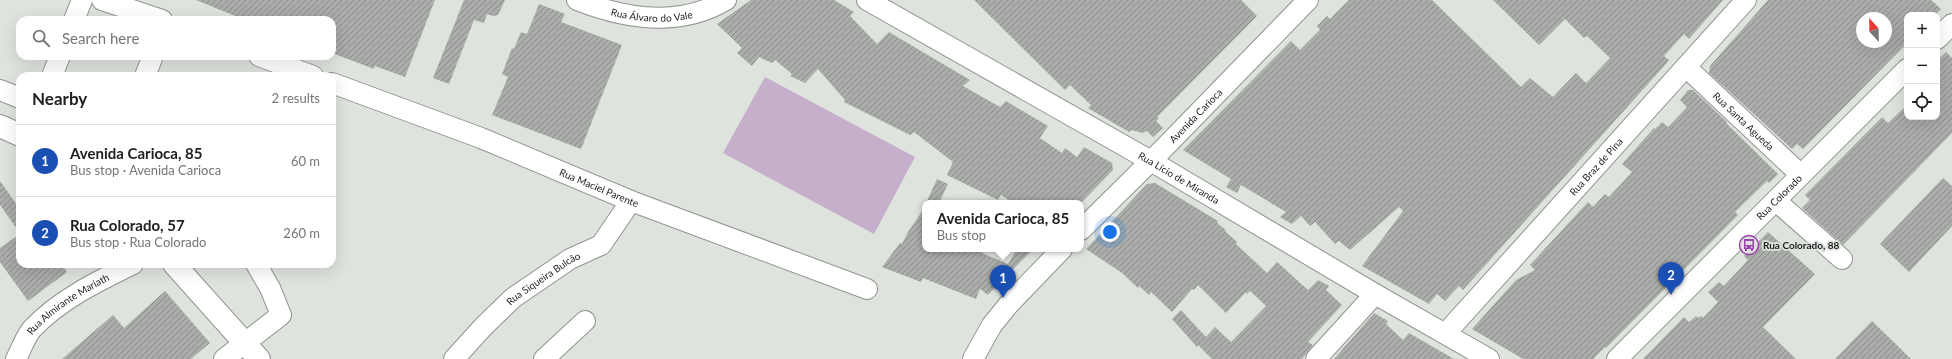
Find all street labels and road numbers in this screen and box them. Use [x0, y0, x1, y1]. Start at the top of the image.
street label: Rua Álvaro do Vale [610, 5, 694, 24]
street label: Avenida Carioca [1167, 86, 1225, 145]
street label: Rua Santa Agueda [1711, 90, 1777, 153]
street label: Rua Braz de Pina [1567, 135, 1625, 198]
street label: Rua Lício de Miranda [1136, 149, 1222, 206]
street label: Rua Maciel Parente [558, 166, 640, 209]
street label: Rua Colorado [1754, 172, 1804, 222]
street label: Rua Siqueira Bulcão [504, 249, 582, 307]
street label: Rua Almirante Mariath [24, 271, 111, 337]

